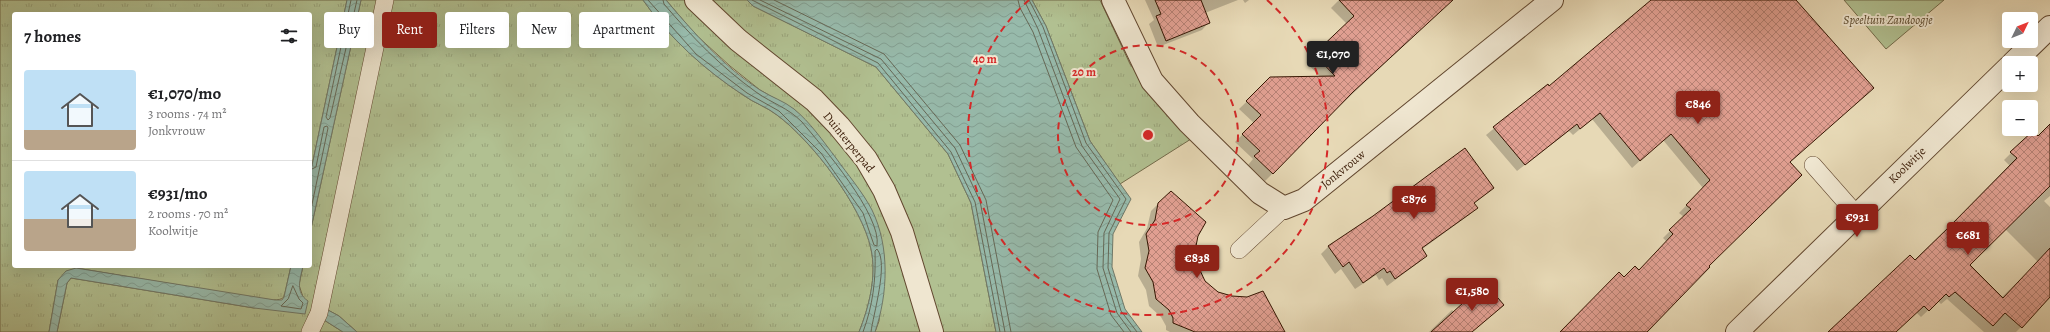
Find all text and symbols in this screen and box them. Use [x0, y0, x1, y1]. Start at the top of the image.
chip: Buy [324, 12, 374, 48]
chip: Rent [382, 12, 437, 48]
chip: Filters [445, 12, 509, 48]
chip: New [517, 12, 571, 48]
chip: Apartment [579, 12, 669, 48]
park label: Speeltuin Zandoogje [1843, 12, 1933, 28]
north arrow [2002, 12, 2038, 48]
map controls [2002, 12, 2038, 136]
text: 7 homes [24, 25, 81, 48]
icon: filters [278, 25, 300, 47]
pin: €1,070 [1300, 41, 1366, 75]
text: €1,070 [1316, 45, 1350, 62]
text: 40 m [973, 51, 997, 67]
button: + [2002, 56, 2038, 92]
text: 20 m [1072, 64, 1096, 80]
text: €1,070/mo [148, 82, 221, 105]
icon: home [56, 86, 104, 134]
pin: €846 [1674, 91, 1722, 125]
text: €846 [1685, 95, 1711, 112]
button: − [2002, 100, 2038, 136]
text: 3 rooms · 74 m² [148, 105, 227, 122]
street label: Duinterperpad [820, 108, 879, 176]
text: Jonkvrouw [148, 122, 205, 139]
centre of rings [1141, 128, 1155, 142]
street label: Koolwitje [1885, 143, 1929, 187]
street label: Jonkvrouw [1317, 146, 1369, 192]
text: €931/mo [148, 182, 208, 205]
pin: €876 [1390, 186, 1438, 220]
icon: home [56, 187, 104, 235]
text: €876 [1401, 190, 1427, 207]
pin: €931 [1833, 204, 1881, 238]
text: 2 rooms · 70 m² [148, 205, 228, 222]
text: €931 [1845, 208, 1869, 225]
text: Koolwitje [148, 222, 198, 239]
pin: €681 [1944, 222, 1992, 256]
text: €681 [1956, 226, 1980, 243]
pin: €838 [1173, 245, 1221, 279]
text: €838 [1184, 249, 1210, 266]
pin: €1,580 [1439, 278, 1505, 312]
text: €1,580 [1455, 282, 1489, 299]

